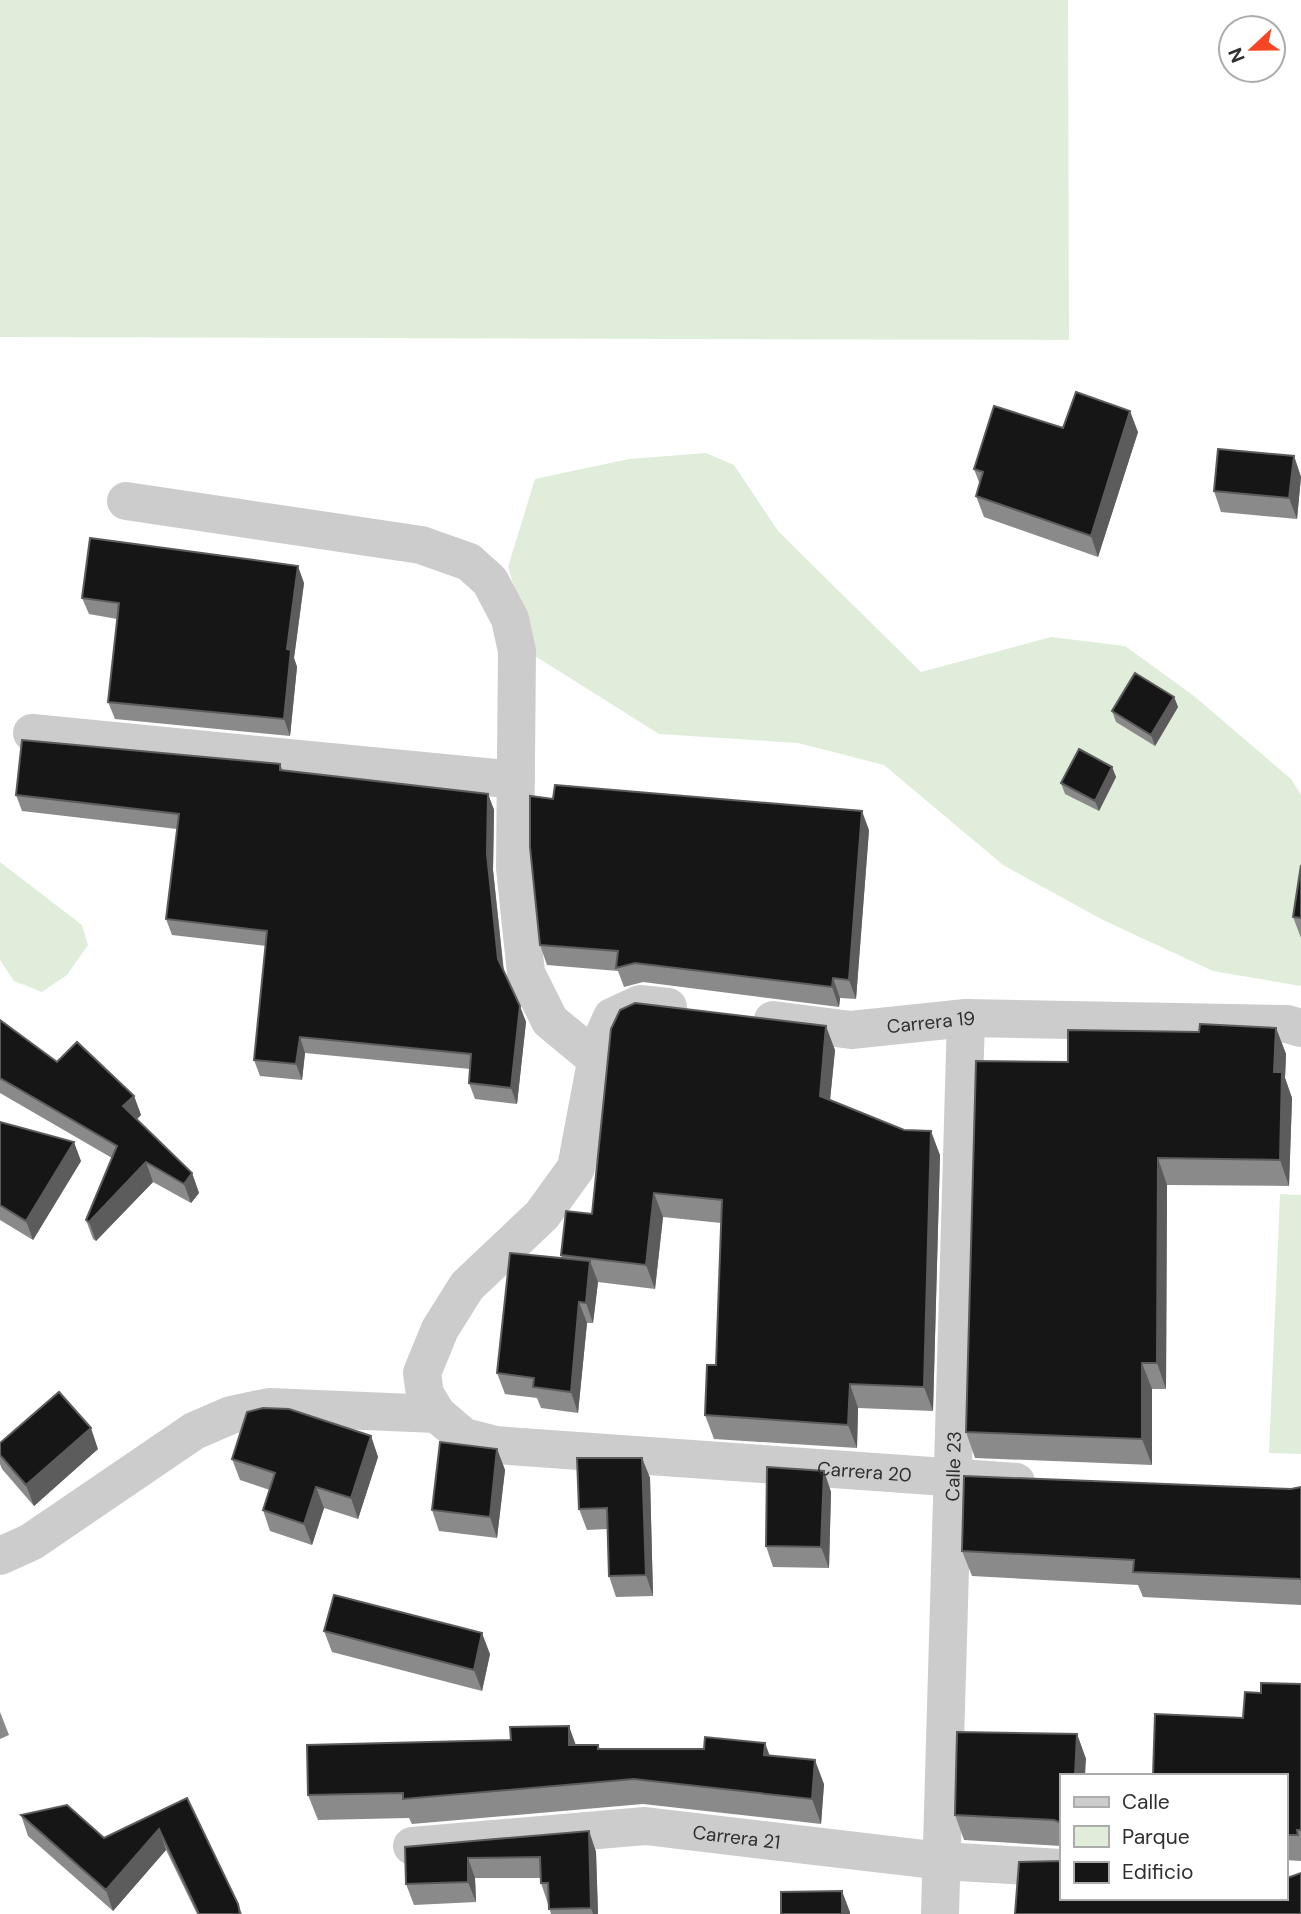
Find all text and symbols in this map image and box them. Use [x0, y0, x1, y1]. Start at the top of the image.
north arrow [1217, 14, 1287, 84]
text: N [1223, 44, 1251, 66]
street label: Carrera 19 [885, 1005, 975, 1039]
street label: Calle 23 [939, 1431, 967, 1502]
street label: Carrera 20 [816, 1455, 913, 1487]
legend [1060, 1774, 1287, 1900]
text: Calle [1122, 1788, 1170, 1816]
street label: Carrera 21 [691, 1819, 782, 1854]
text: Parque [1122, 1823, 1190, 1851]
text: Edificio [1122, 1858, 1193, 1886]

